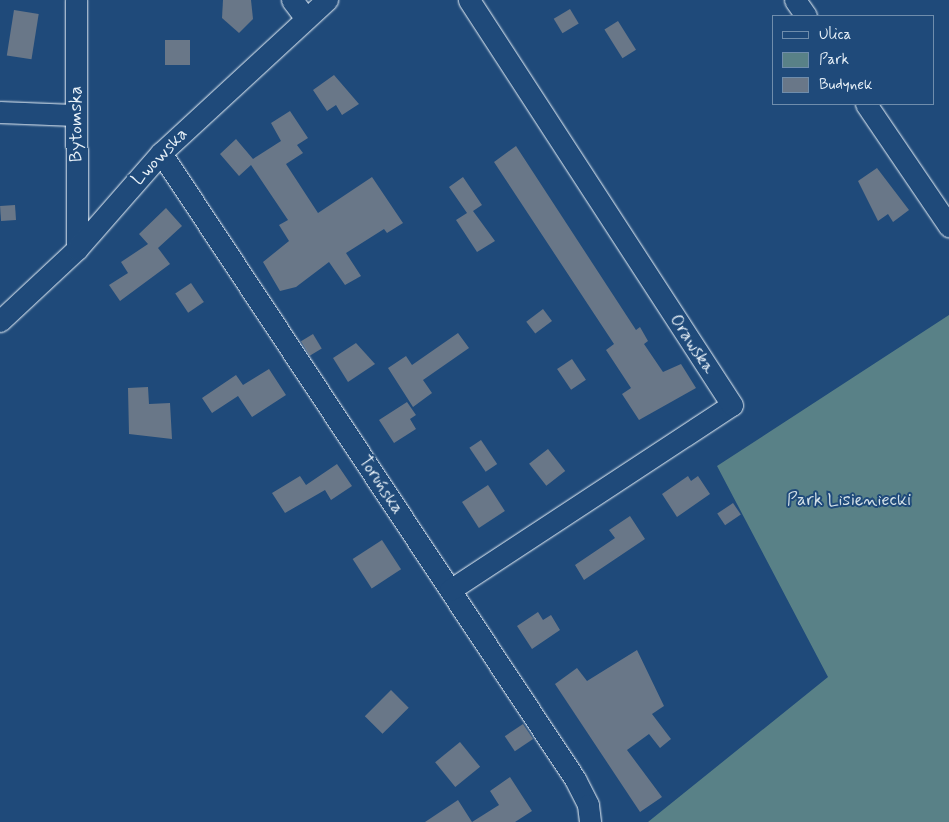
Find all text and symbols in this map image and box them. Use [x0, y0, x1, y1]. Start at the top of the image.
legend [772, 15, 934, 105]
text: Ulica [819, 25, 851, 45]
text: Park [819, 50, 849, 70]
text: Budynek [819, 75, 873, 95]
street label: Bytomska [65, 86, 87, 162]
street label: Lwowska [127, 124, 193, 190]
street label: Orawska [665, 310, 719, 378]
street label: Toruńska [354, 451, 408, 519]
park label: Park Lisieniecki [787, 489, 911, 511]

